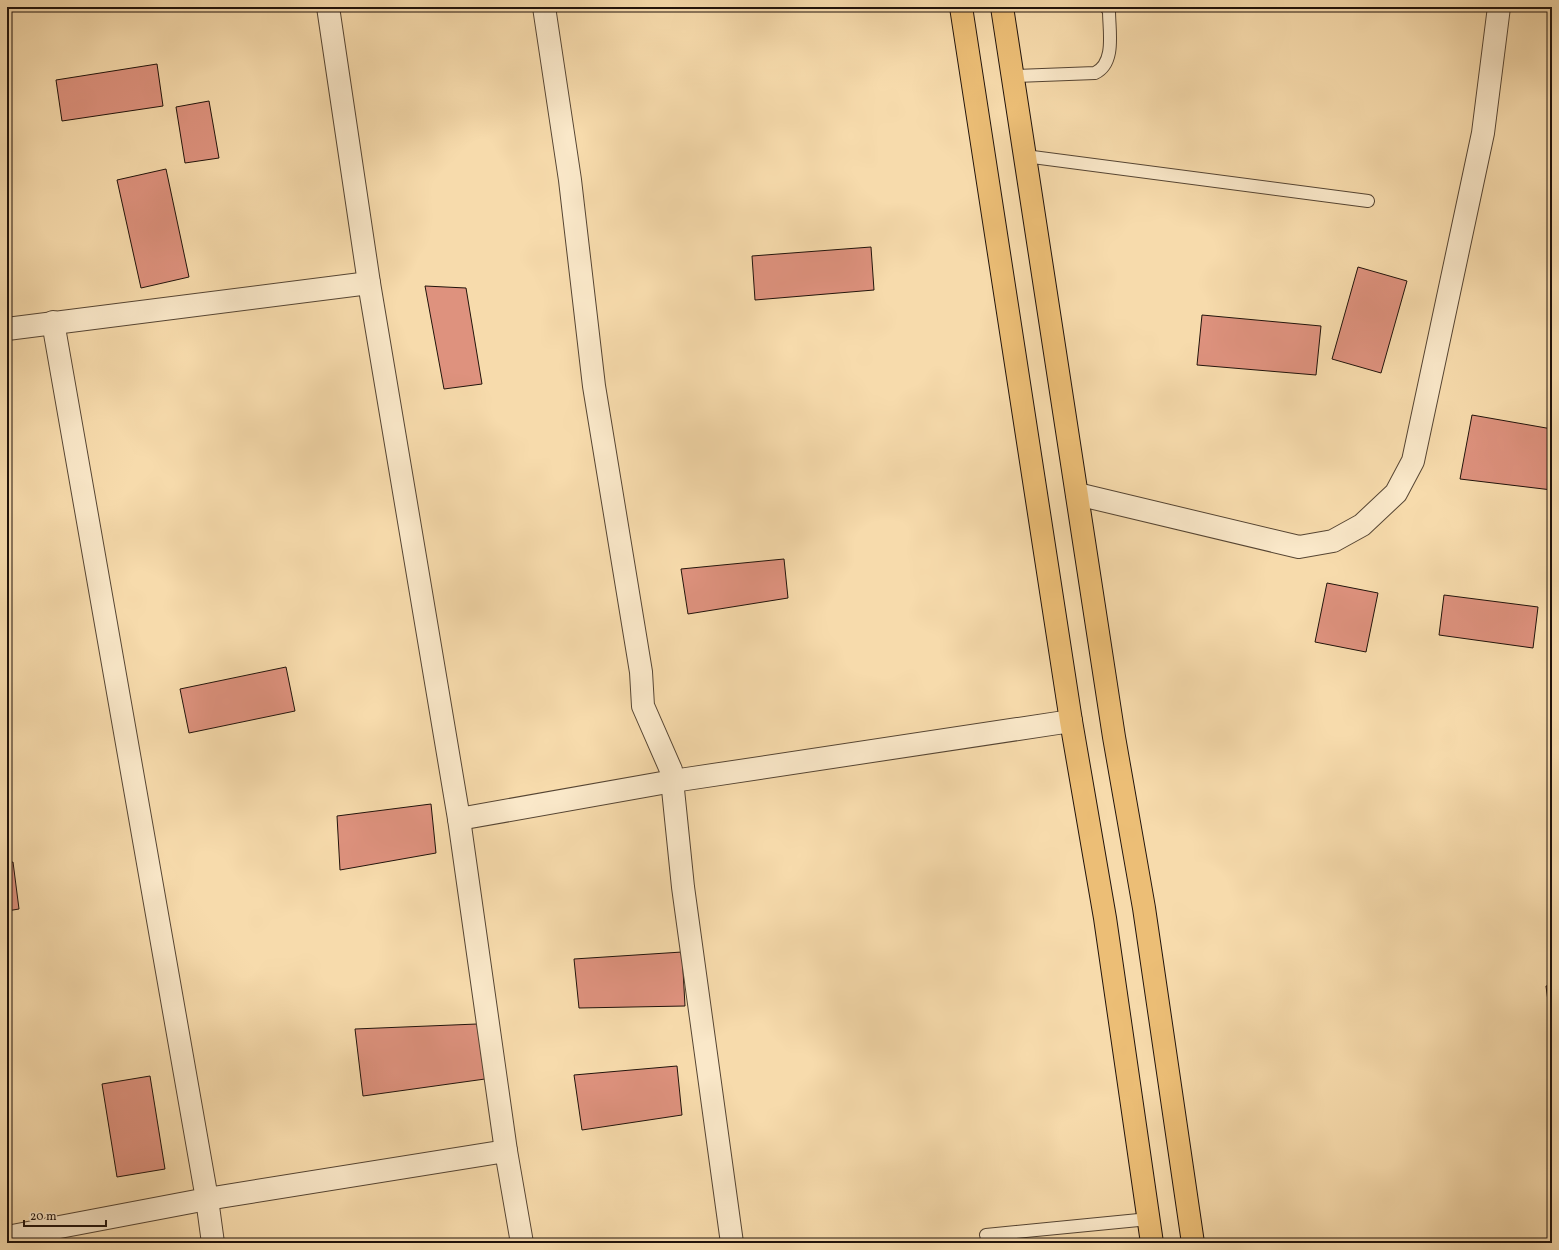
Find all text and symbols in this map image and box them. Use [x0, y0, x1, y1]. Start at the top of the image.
scale bar [24, 1202, 106, 1228]
text: 20 m [30, 1209, 57, 1225]

